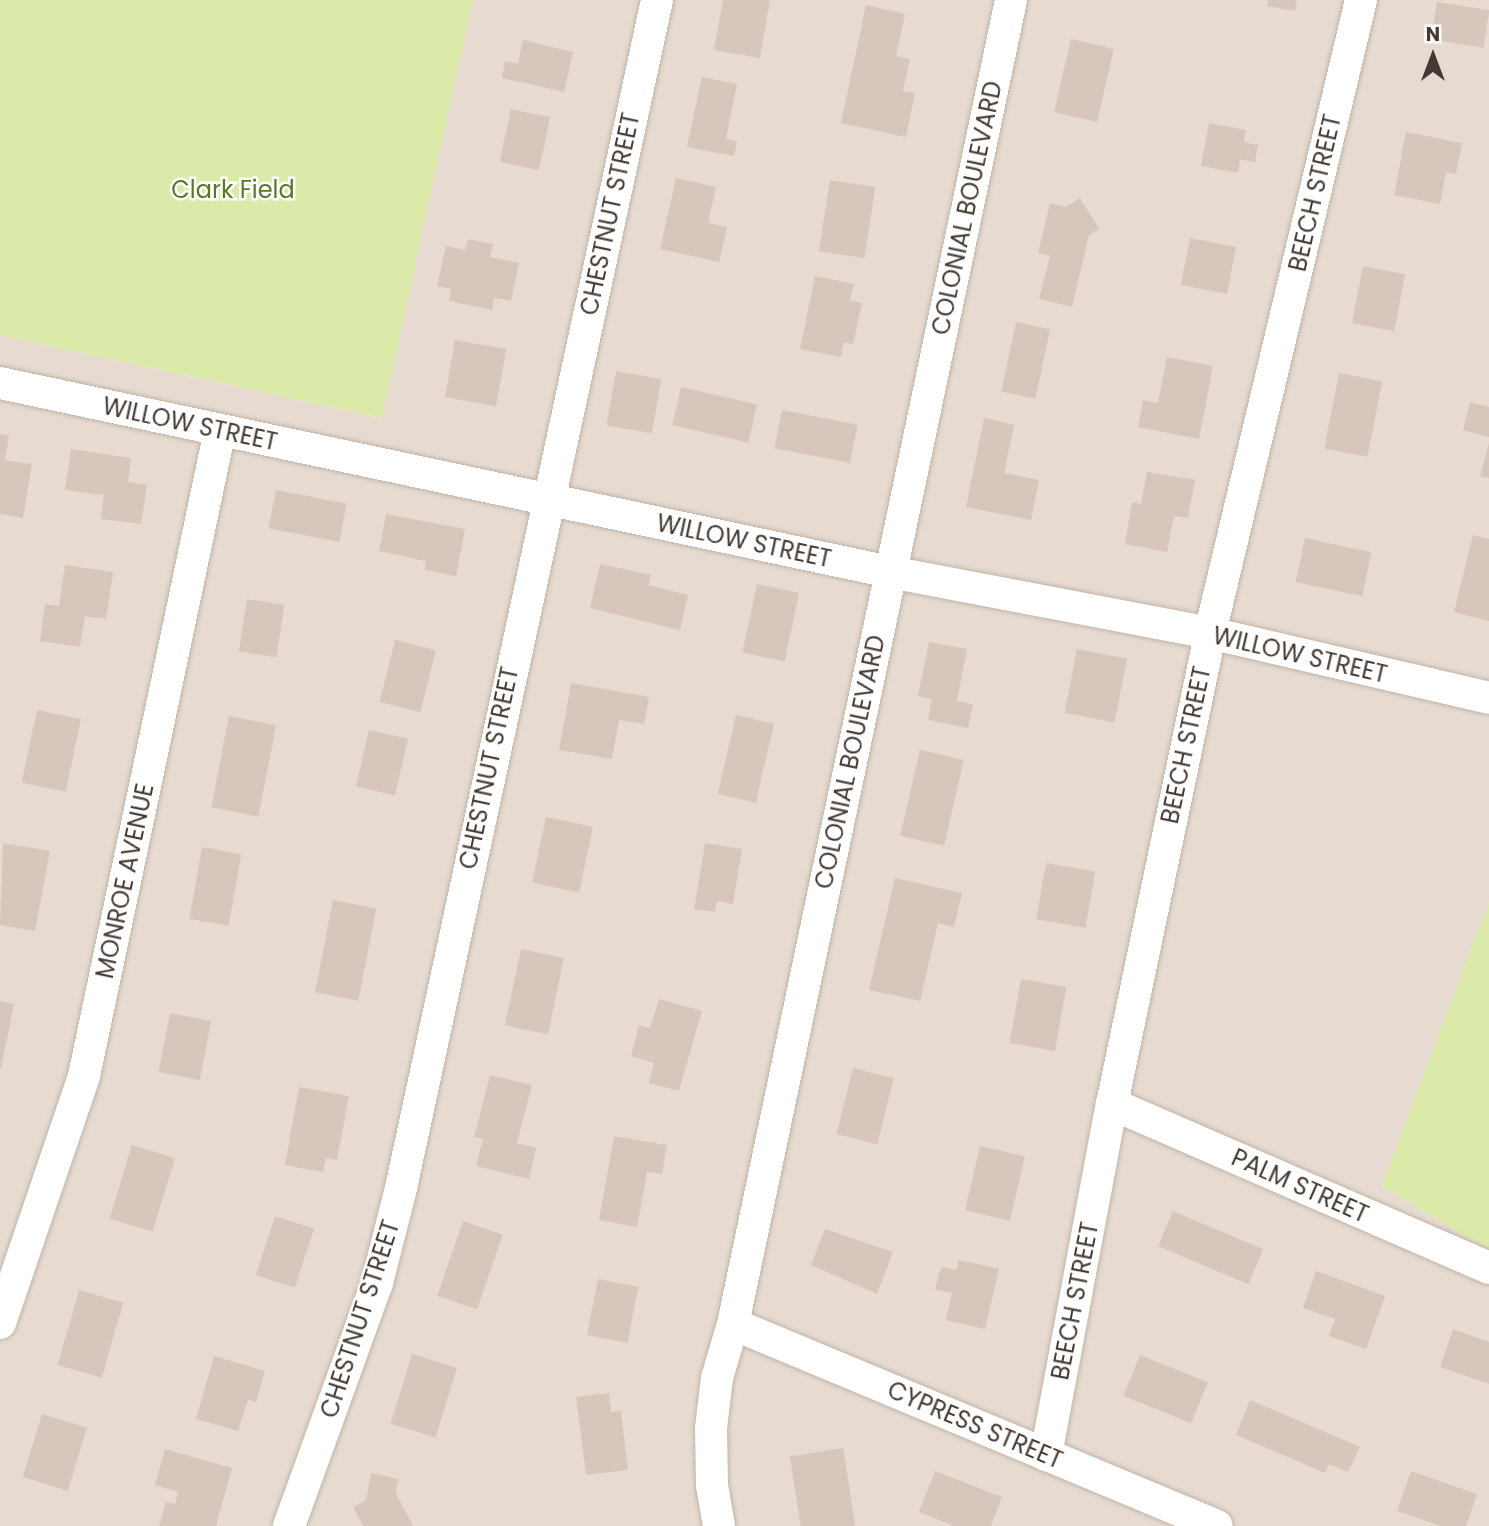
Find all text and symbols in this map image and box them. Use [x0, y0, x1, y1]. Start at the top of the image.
north arrow [1398, 21, 1468, 91]
text: N [1426, 21, 1440, 48]
street label: COLONIAL BOULEVARD [926, 78, 1008, 338]
street label: CHESTNUT STREET [574, 110, 646, 318]
street label: BEECH STREET [1283, 112, 1347, 274]
park label: Clark Field [171, 176, 295, 204]
street label: WILLOW STREET [100, 391, 280, 457]
street label: WILLOW STREET [654, 508, 834, 574]
street label: WILLOW STREET [1210, 621, 1390, 689]
street label: COLONIAL BOULEVARD [809, 632, 891, 892]
street label: CHESTNUT STREET [453, 664, 525, 872]
street label: BEECH STREET [1155, 664, 1217, 826]
street label: MONROE AVENUE [90, 781, 160, 981]
street label: PALM STREET [1227, 1143, 1373, 1229]
street label: CHESTNUT STREET [314, 1216, 406, 1422]
street label: BEECH STREET [1046, 1220, 1104, 1382]
street label: CYPRESS STREET [883, 1375, 1067, 1475]

